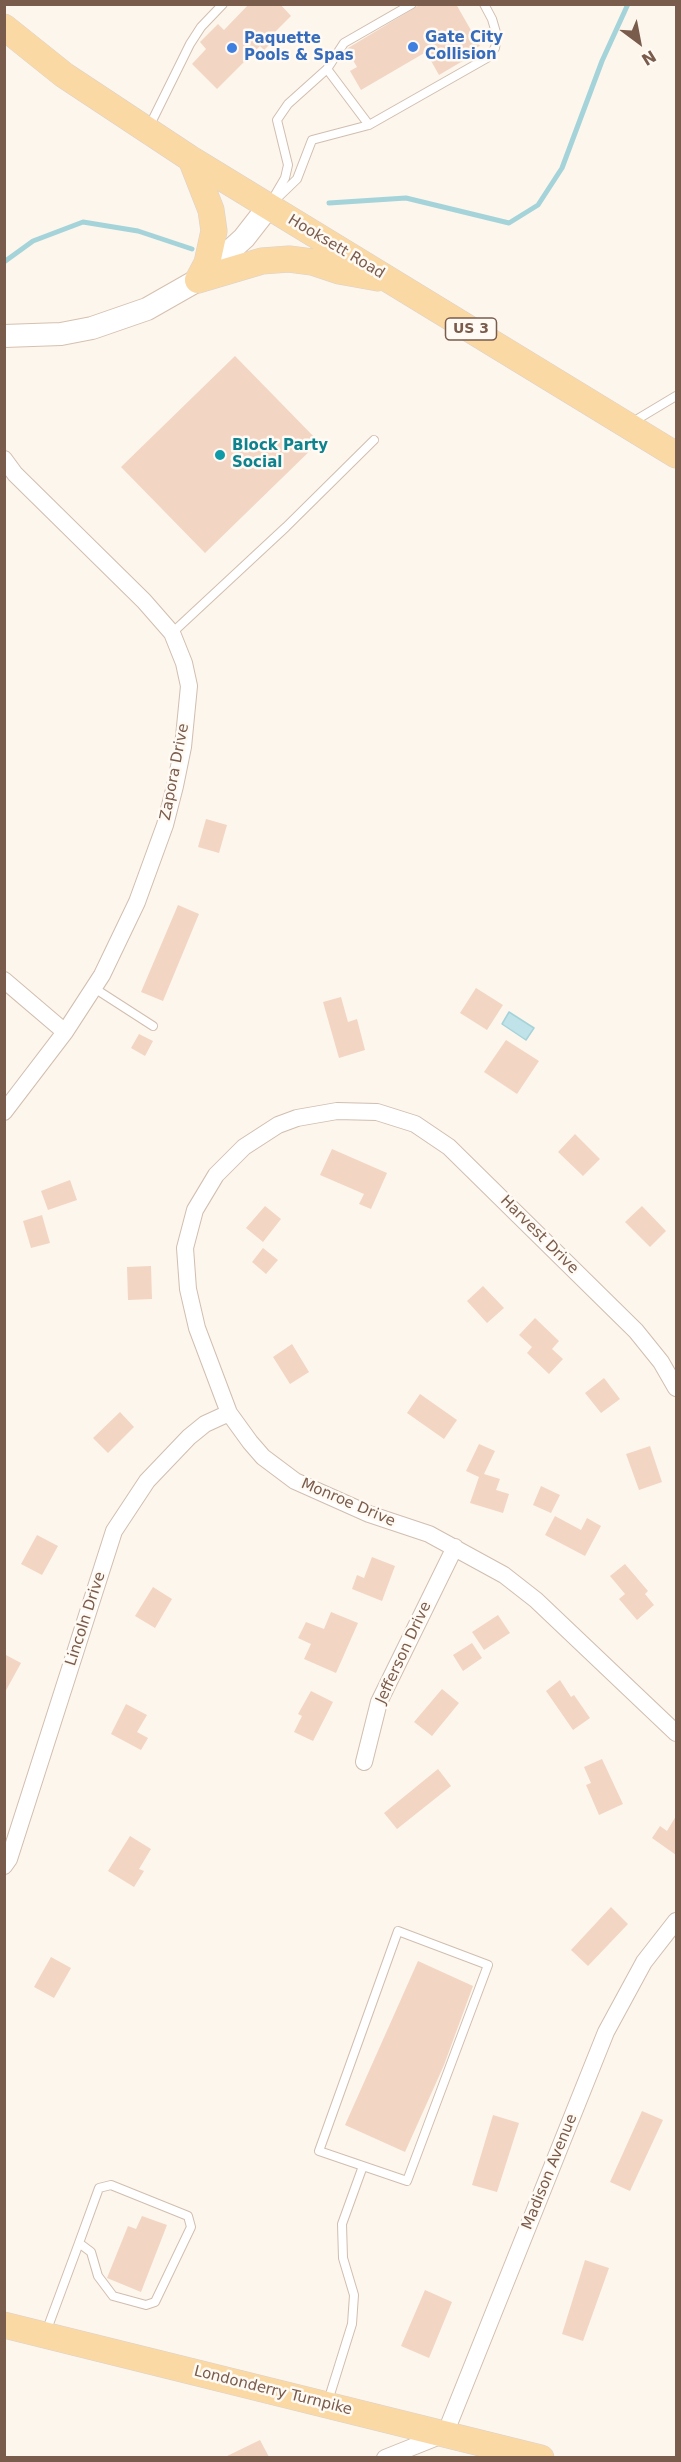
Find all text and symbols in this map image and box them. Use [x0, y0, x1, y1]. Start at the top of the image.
north arrow [609, 12, 669, 72]
place label: Gate City Collision [425, 29, 503, 64]
place label: Paquette Pools & Spas [244, 30, 354, 65]
marker: Gate City Collision [406, 40, 420, 54]
marker: Paquette Pools & Spas [225, 41, 239, 55]
text: N [638, 46, 660, 69]
street label: Hooksett Road [284, 211, 388, 283]
road number: US 3 [446, 318, 496, 340]
place label: Block Party Social [232, 437, 328, 472]
marker: Block Party Social [213, 448, 227, 462]
street label: Zapora Drive [157, 722, 193, 822]
street label: Harvest Drive [496, 1192, 582, 1278]
street label: Monroe Drive [298, 1475, 398, 1531]
street label: Lincoln Drive [62, 1570, 110, 1668]
street label: Jefferson Drive [372, 1599, 436, 1707]
street label: Madison Avenue [519, 2112, 581, 2232]
street label: Londonderry Turnpike [192, 2363, 354, 2419]

